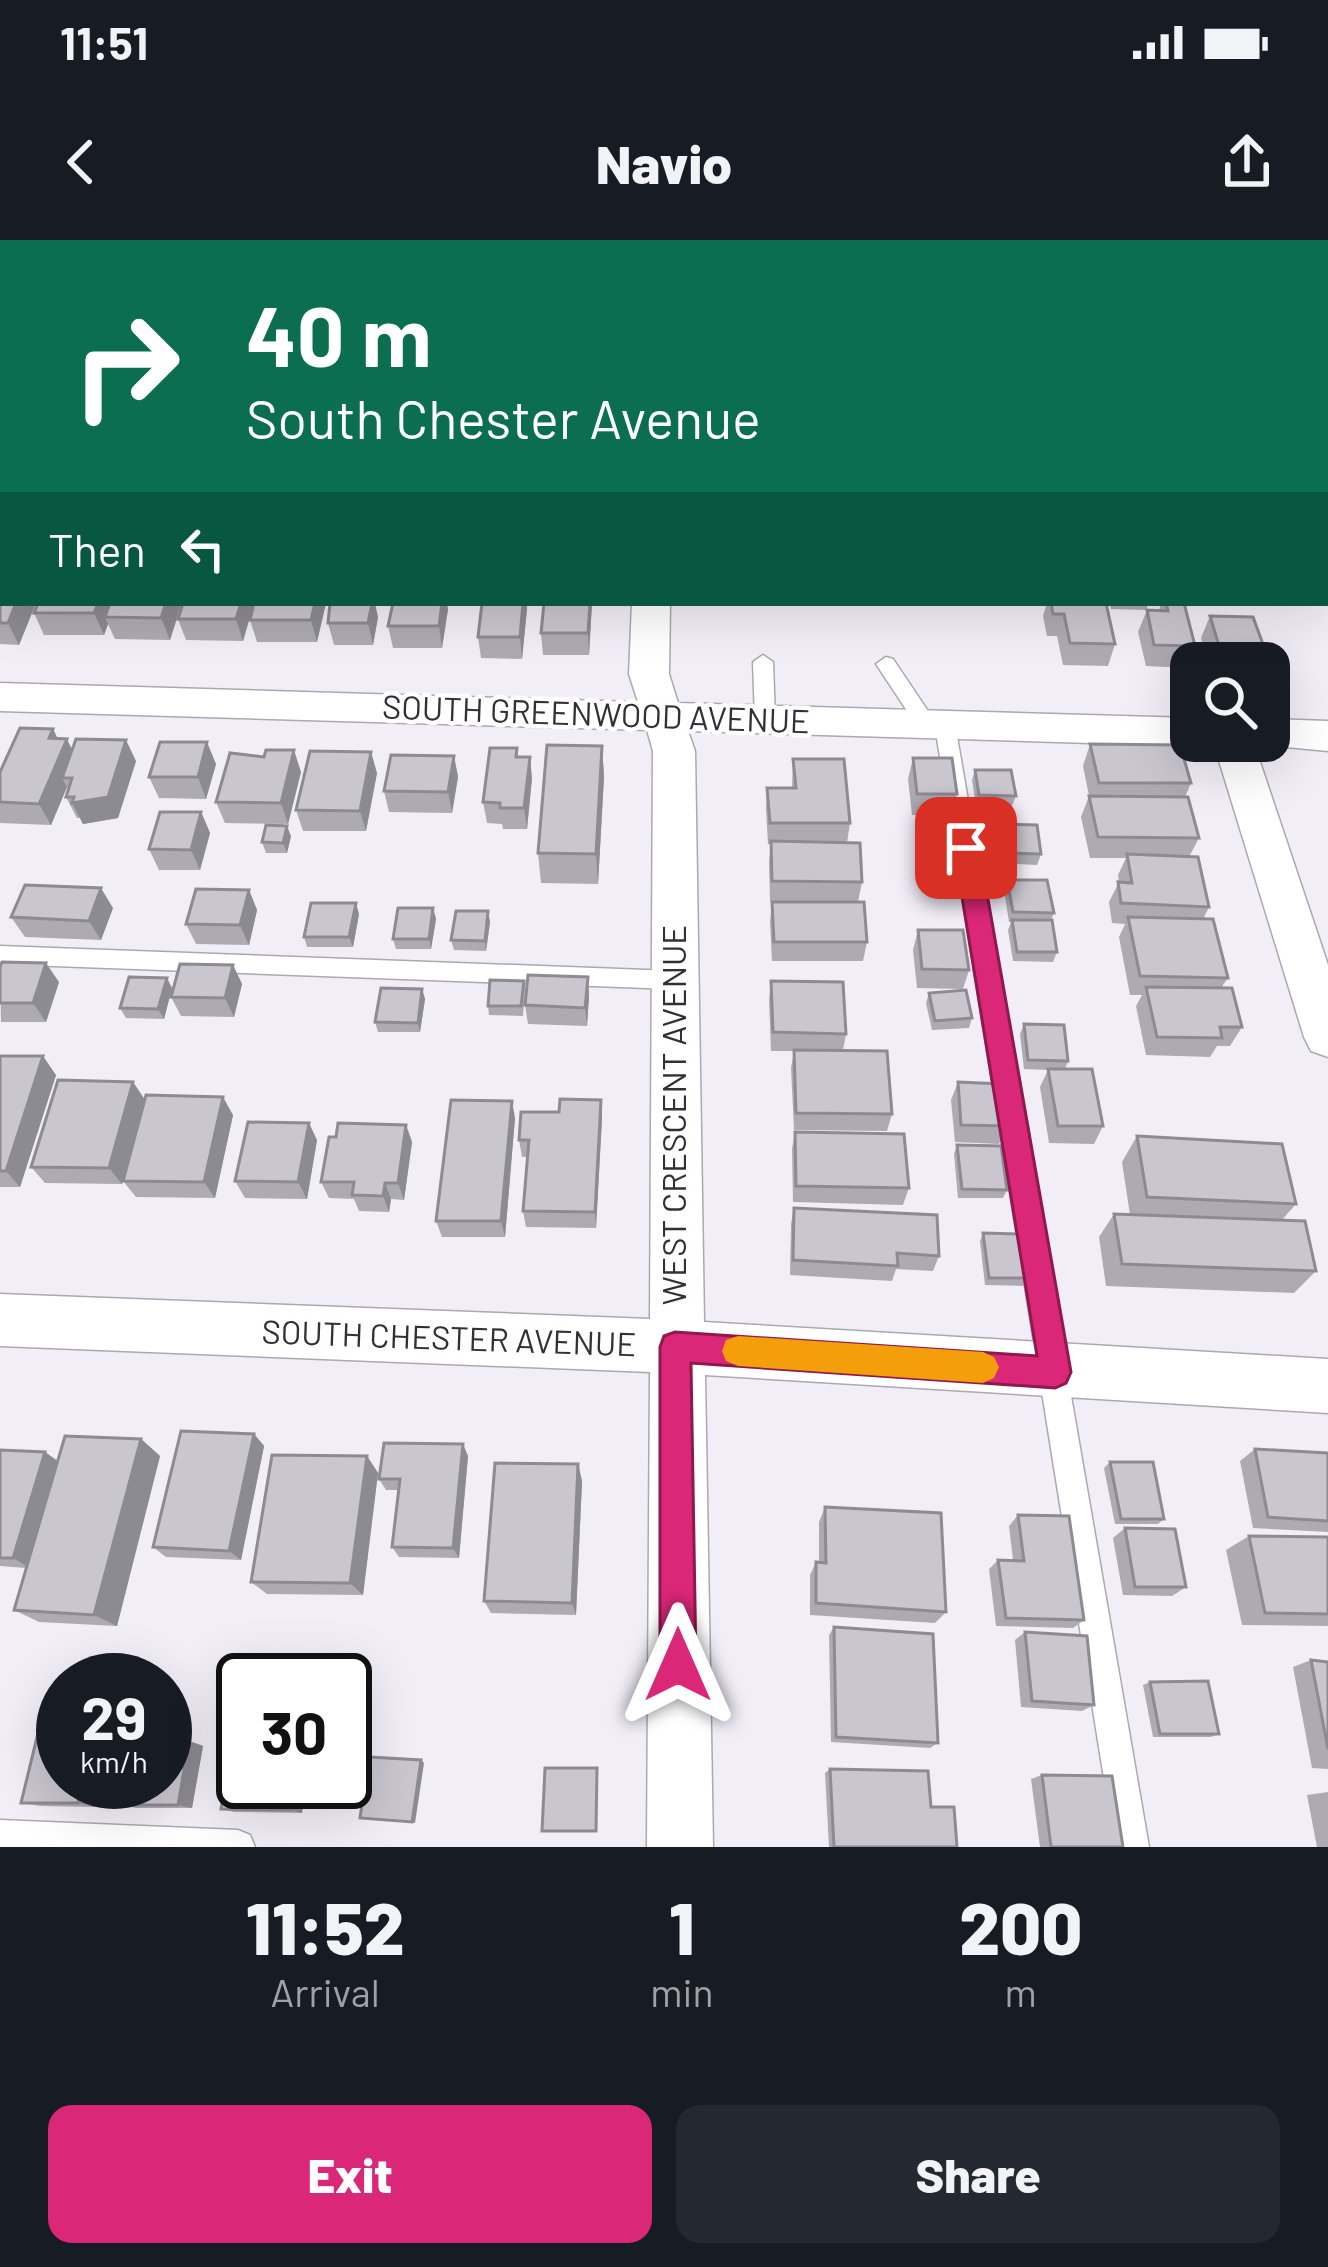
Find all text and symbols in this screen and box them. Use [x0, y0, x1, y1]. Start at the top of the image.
text: 11:51 [60, 15, 148, 69]
icon: back [48, 129, 114, 195]
icon: share [1214, 129, 1280, 195]
text: Navio [596, 130, 732, 195]
text: 40 m [246, 283, 432, 384]
icon: right [48, 288, 204, 444]
text: South Chester Avenue [246, 385, 761, 450]
icon: left [170, 516, 236, 582]
text: Then [48, 522, 146, 576]
map controls [1170, 642, 1290, 762]
button: search [1170, 642, 1290, 762]
street label: SOUTH GREENWOOD AVENUE [381, 686, 811, 740]
pin [915, 797, 1017, 899]
icon: arrive [933, 815, 999, 881]
street label: WEST CRESCENT AVENUE [653, 925, 693, 1305]
street label: SOUTH CHESTER AVENUE [261, 1310, 637, 1364]
position arrow [615, 1602, 741, 1728]
speed limit sign: 30 [216, 1653, 372, 1809]
text: 29 [81, 1680, 147, 1752]
text: km/h [80, 1743, 148, 1779]
text: 11:52 [246, 1883, 405, 1969]
text: 1 [669, 1883, 695, 1969]
text: 200 [959, 1883, 1082, 1969]
text: Arrival [271, 1968, 380, 2015]
text: min [650, 1968, 713, 2015]
text: m [1005, 1968, 1037, 2015]
button: Exit [48, 2105, 652, 2243]
button: Share [676, 2105, 1280, 2243]

